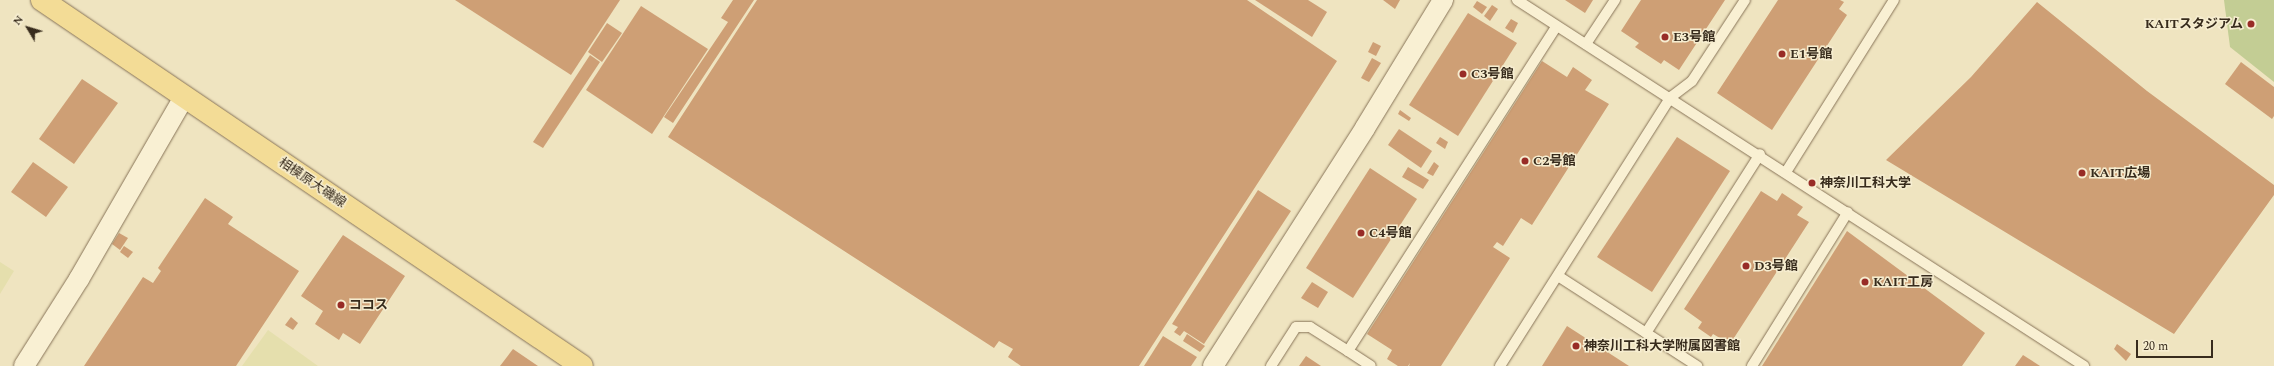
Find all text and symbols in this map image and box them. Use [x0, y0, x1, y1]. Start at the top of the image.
north arrow [8, 8, 48, 48]
text: N [9, 12, 28, 29]
place label: KAITスタジアム [2144, 16, 2243, 32]
marker: KAITスタジアム [2246, 19, 2256, 29]
place label: E3号館 [1673, 29, 1715, 45]
marker: E3号館 [1660, 32, 1670, 42]
place label: E1号館 [1790, 46, 1832, 62]
marker: E1号館 [1777, 49, 1787, 59]
place label: C3号館 [1471, 66, 1514, 82]
marker: C3号館 [1458, 69, 1468, 79]
place label: C2号館 [1533, 153, 1576, 169]
street label: 相模原大磯線 [275, 155, 349, 211]
marker: C2号館 [1520, 156, 1530, 166]
place label: KAIT広場 [2090, 165, 2150, 181]
marker: KAIT広場 [2077, 168, 2087, 178]
place label: 神奈川工科大学 [1820, 175, 1911, 191]
marker: 神奈川工科大学 [1807, 178, 1817, 188]
place label: C4号館 [1369, 225, 1412, 241]
marker: C4号館 [1356, 228, 1366, 238]
place label: D3号館 [1754, 258, 1798, 274]
marker: D3号館 [1741, 261, 1751, 271]
place label: KAIT工房 [1873, 274, 1933, 290]
marker: KAIT工房 [1860, 277, 1870, 287]
place label: ココス [349, 297, 388, 313]
marker: ココス [336, 300, 346, 310]
scale bar [2138, 332, 2215, 358]
text: 20 m [2143, 337, 2168, 356]
place label: 神奈川工科大学附属図書館 [1584, 338, 1740, 354]
marker: 神奈川工科大学附属図書館 [1571, 341, 1581, 351]

